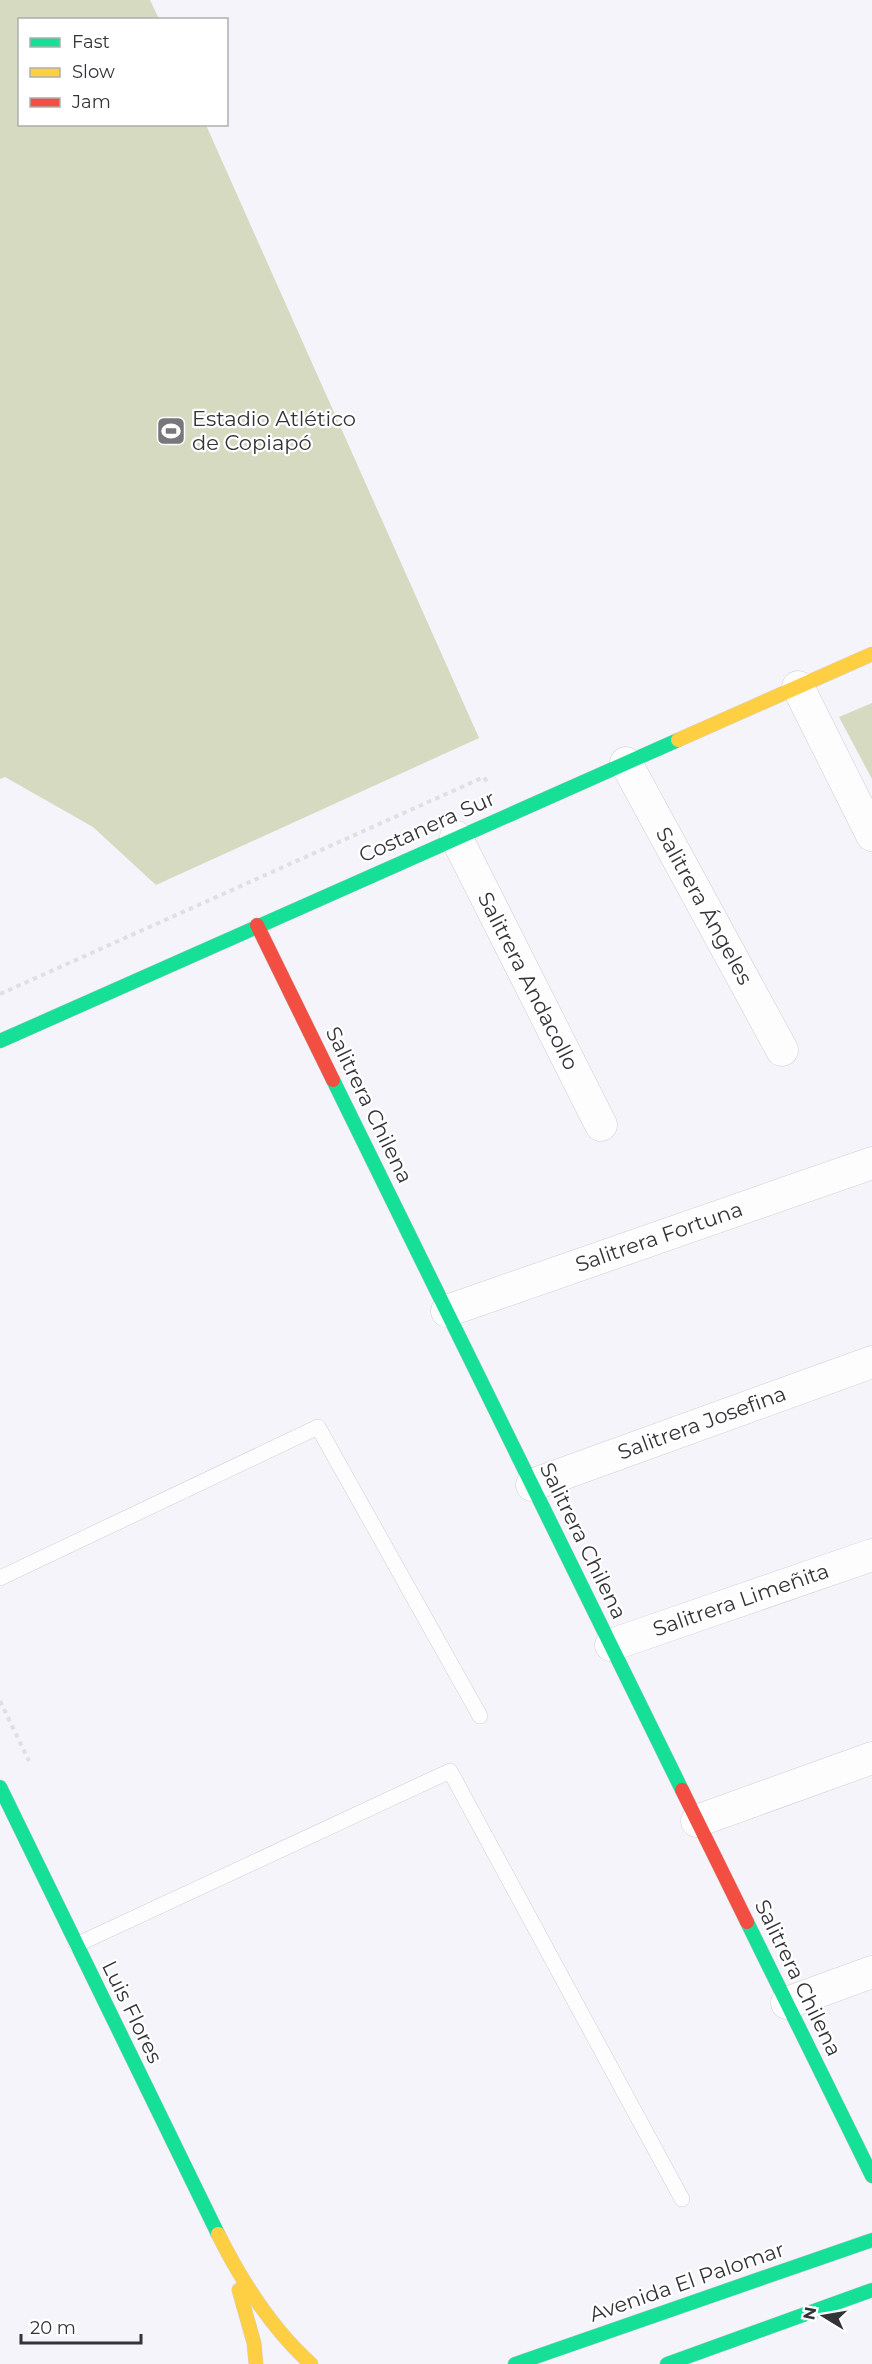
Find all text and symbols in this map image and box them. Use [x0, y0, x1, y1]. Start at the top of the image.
legend [18, 18, 228, 126]
text: Fast [72, 31, 110, 53]
text: Slow [72, 61, 115, 83]
text: Jam [71, 91, 111, 113]
place label: Estadio Atlético de Copiapó [192, 406, 356, 455]
sports icon: Estadio Atlético de Copiapó [155, 415, 187, 447]
street label: Costanera Sur [355, 785, 499, 868]
street label: Salitrera Ángeles [651, 823, 758, 989]
street label: Salitrera Andacollo [473, 888, 584, 1074]
street label: Salitrera Chilena [321, 1022, 418, 1187]
street label: Salitrera Fortuna [572, 1196, 746, 1277]
street label: Salitrera Josefina [614, 1380, 789, 1465]
street label: Salitrera Chilena [535, 1458, 632, 1623]
street label: Salitrera Limeñita [650, 1558, 832, 1641]
street label: Salitrera Chilena [750, 1895, 847, 2060]
street label: Luis Flores [97, 1956, 168, 2067]
street label: Avenida El Palomar [586, 2236, 788, 2327]
north arrow [794, 2286, 854, 2346]
text: N [799, 2305, 820, 2321]
scale bar [21, 2307, 141, 2345]
text: 20 m [30, 2317, 76, 2339]

